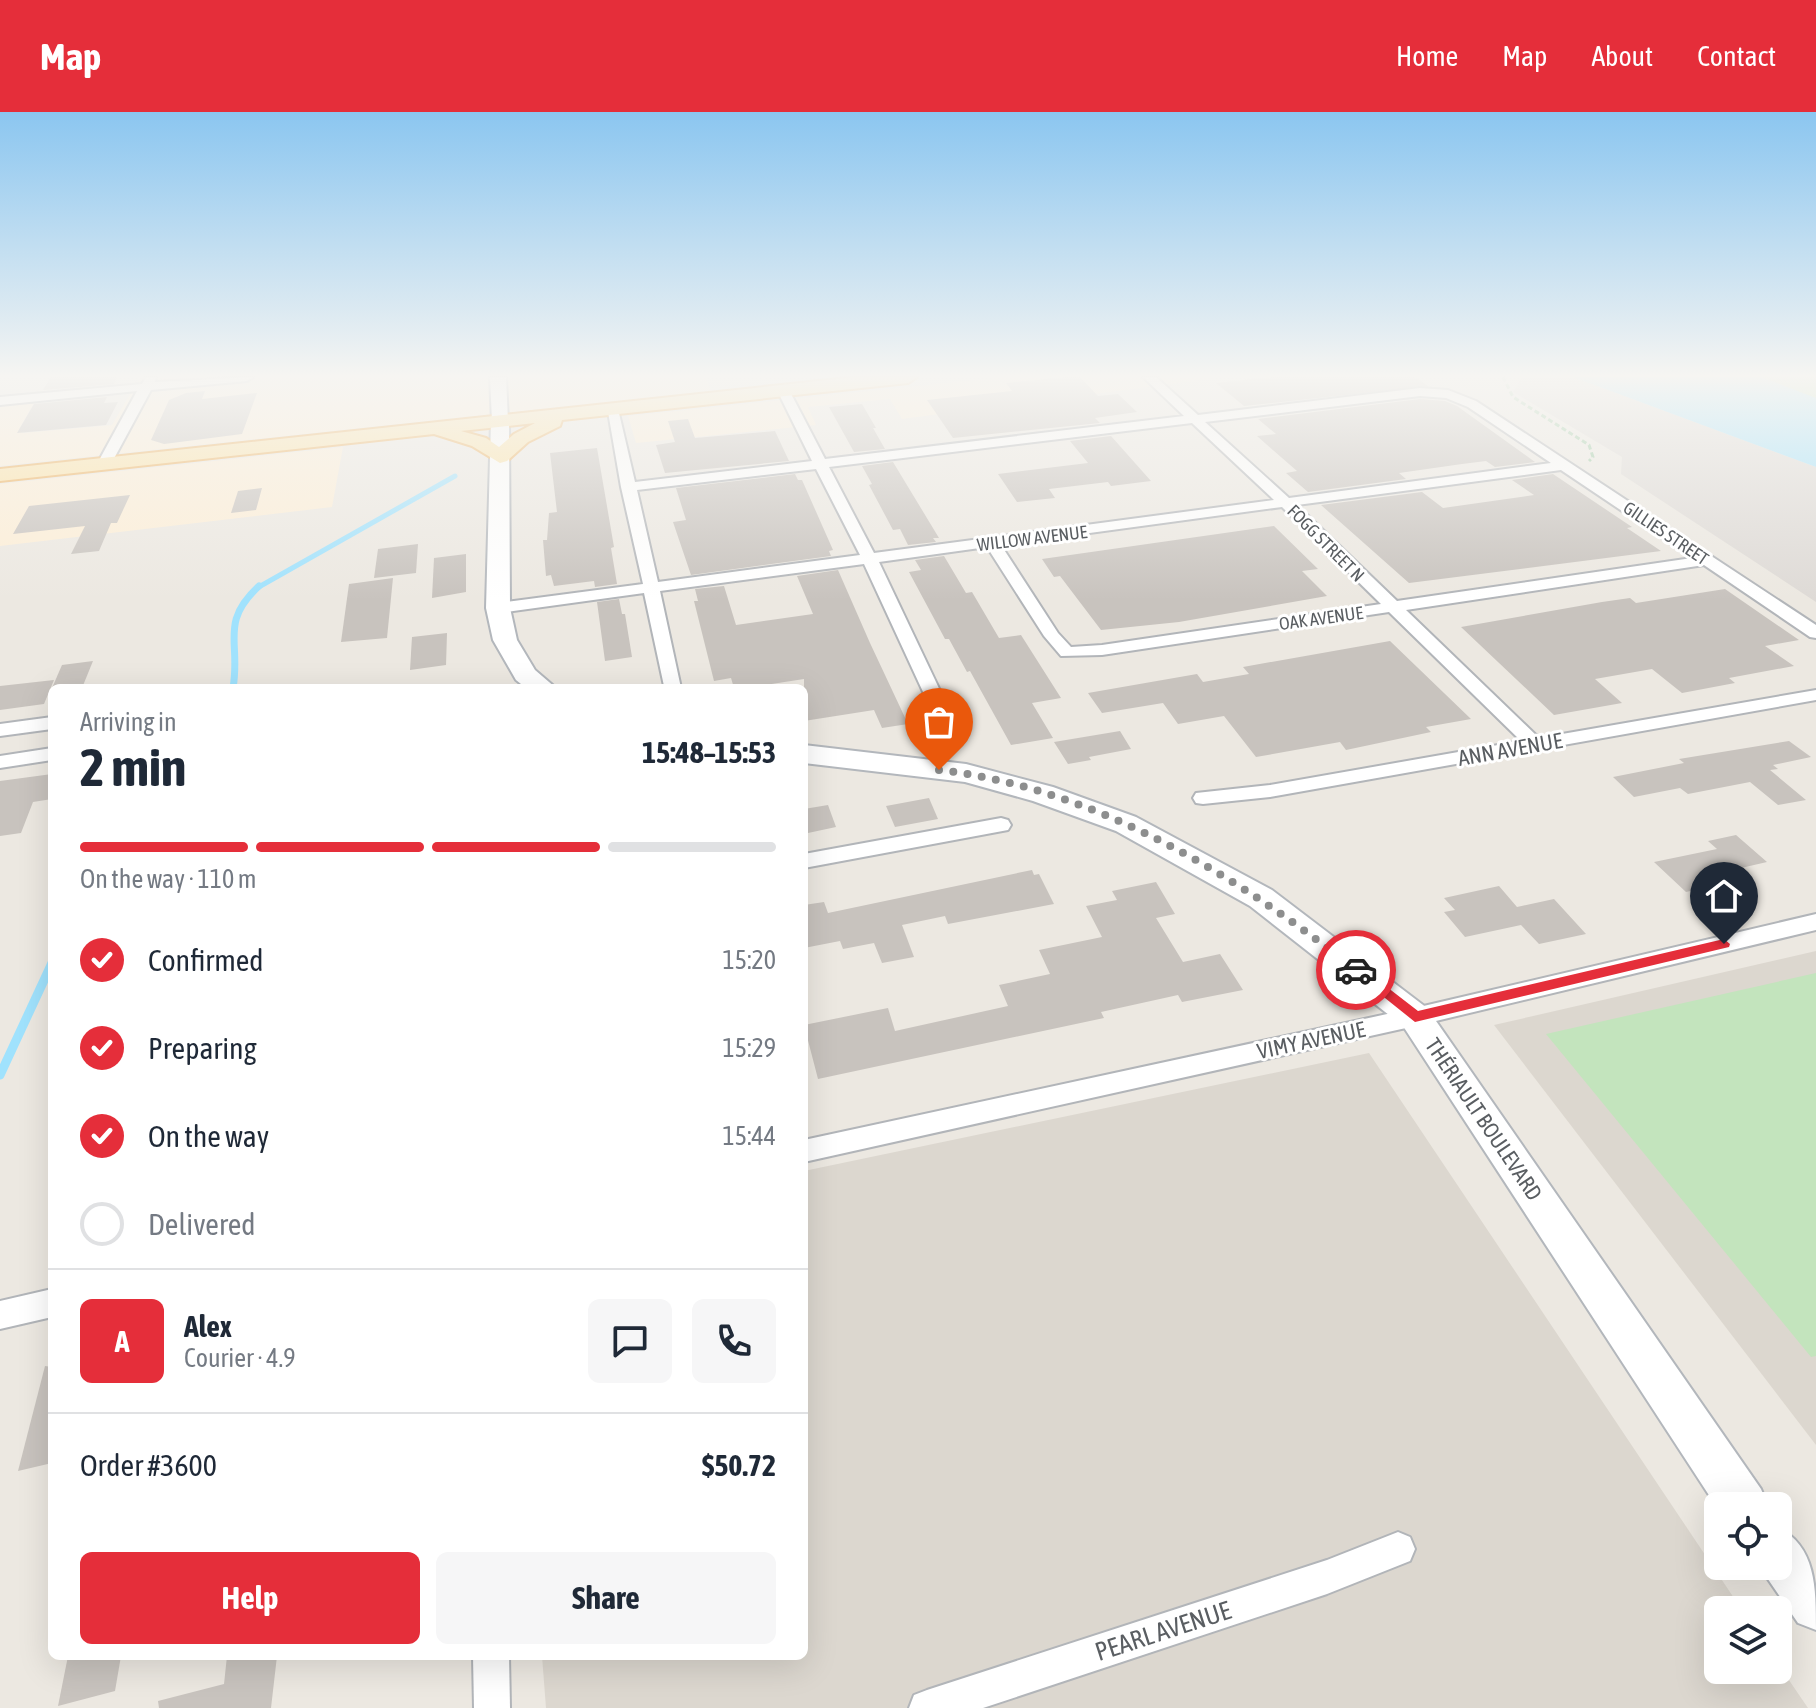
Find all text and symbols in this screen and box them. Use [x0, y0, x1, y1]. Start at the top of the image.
text: Map [40, 35, 101, 78]
text: Home [1396, 40, 1458, 72]
text: Map [1502, 40, 1547, 72]
text: About [1591, 40, 1653, 72]
text: Contact [1697, 40, 1776, 72]
street label: GILLIES STREET [1619, 497, 1713, 569]
street label: FOGG STREET N [1283, 500, 1369, 586]
street label: WILLOW AVENUE [976, 521, 1089, 555]
street label: OAK AVENUE [1278, 602, 1365, 634]
pin [905, 688, 973, 770]
icon: bag [917, 700, 961, 744]
text: Arriving in [80, 707, 177, 737]
street label: ANN AVENUE [1456, 727, 1565, 771]
text: 15:48–15:53 [642, 735, 776, 769]
text: 2 min [80, 737, 186, 797]
pin [1690, 862, 1758, 944]
text: On the way · 110 m [80, 864, 257, 894]
icon: home [1702, 874, 1746, 918]
courier [1316, 930, 1396, 1010]
icon: check [80, 938, 124, 982]
text: Confirmed [148, 943, 263, 977]
text: 15:20 [722, 945, 776, 975]
icon: car [1334, 948, 1378, 992]
street label: VIMY AVENUE [1255, 1016, 1368, 1064]
icon: check [80, 1026, 124, 1070]
text: Preparing [148, 1031, 257, 1065]
text: 15:29 [722, 1033, 776, 1063]
street label: THÉRIAULT BOULEVARD [1420, 1033, 1548, 1205]
icon: check [80, 1114, 124, 1158]
text: On the way [148, 1119, 269, 1153]
text: 15:44 [722, 1121, 776, 1151]
text: Delivered [148, 1207, 256, 1241]
button: chat [588, 1299, 672, 1383]
button: phone [692, 1299, 776, 1383]
text: Alex [184, 1309, 232, 1343]
text: A [115, 1324, 129, 1358]
text: Courier · 4.9 [184, 1343, 295, 1373]
text: Order #3600 [80, 1448, 217, 1482]
text: $50.72 [702, 1448, 776, 1482]
map controls [1704, 1492, 1792, 1684]
button: locate [1704, 1492, 1792, 1580]
button: Help [80, 1552, 420, 1644]
button: Share [436, 1552, 776, 1644]
street label: PEARL AVENUE [1091, 1595, 1235, 1667]
button: layers [1704, 1596, 1792, 1684]

